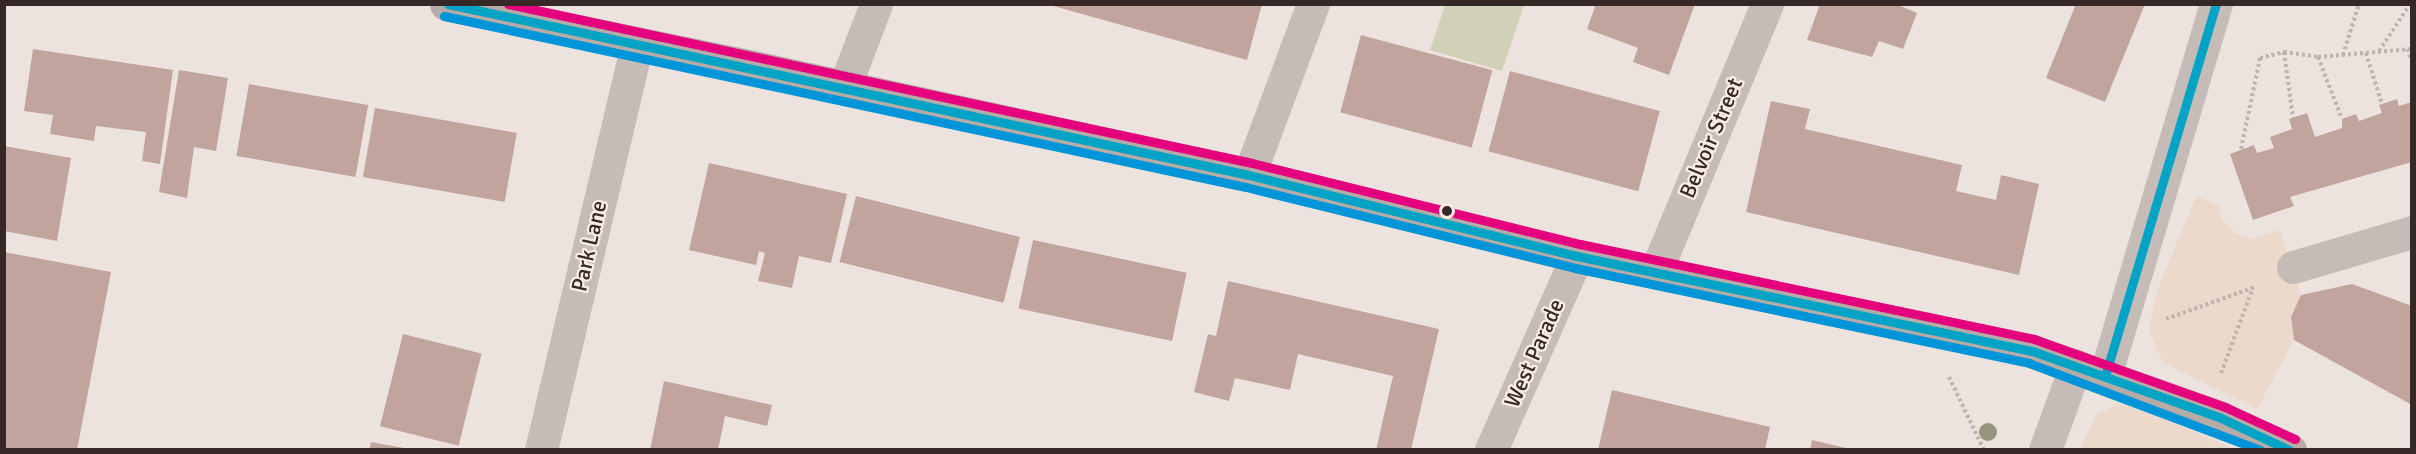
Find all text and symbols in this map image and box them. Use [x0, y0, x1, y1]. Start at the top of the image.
street label: Belvoir Street [1674, 74, 1748, 202]
street label: Park Lane [566, 198, 612, 294]
unlabelled marker [1441, 205, 1453, 217]
street label: West Parade [1498, 295, 1570, 411]

